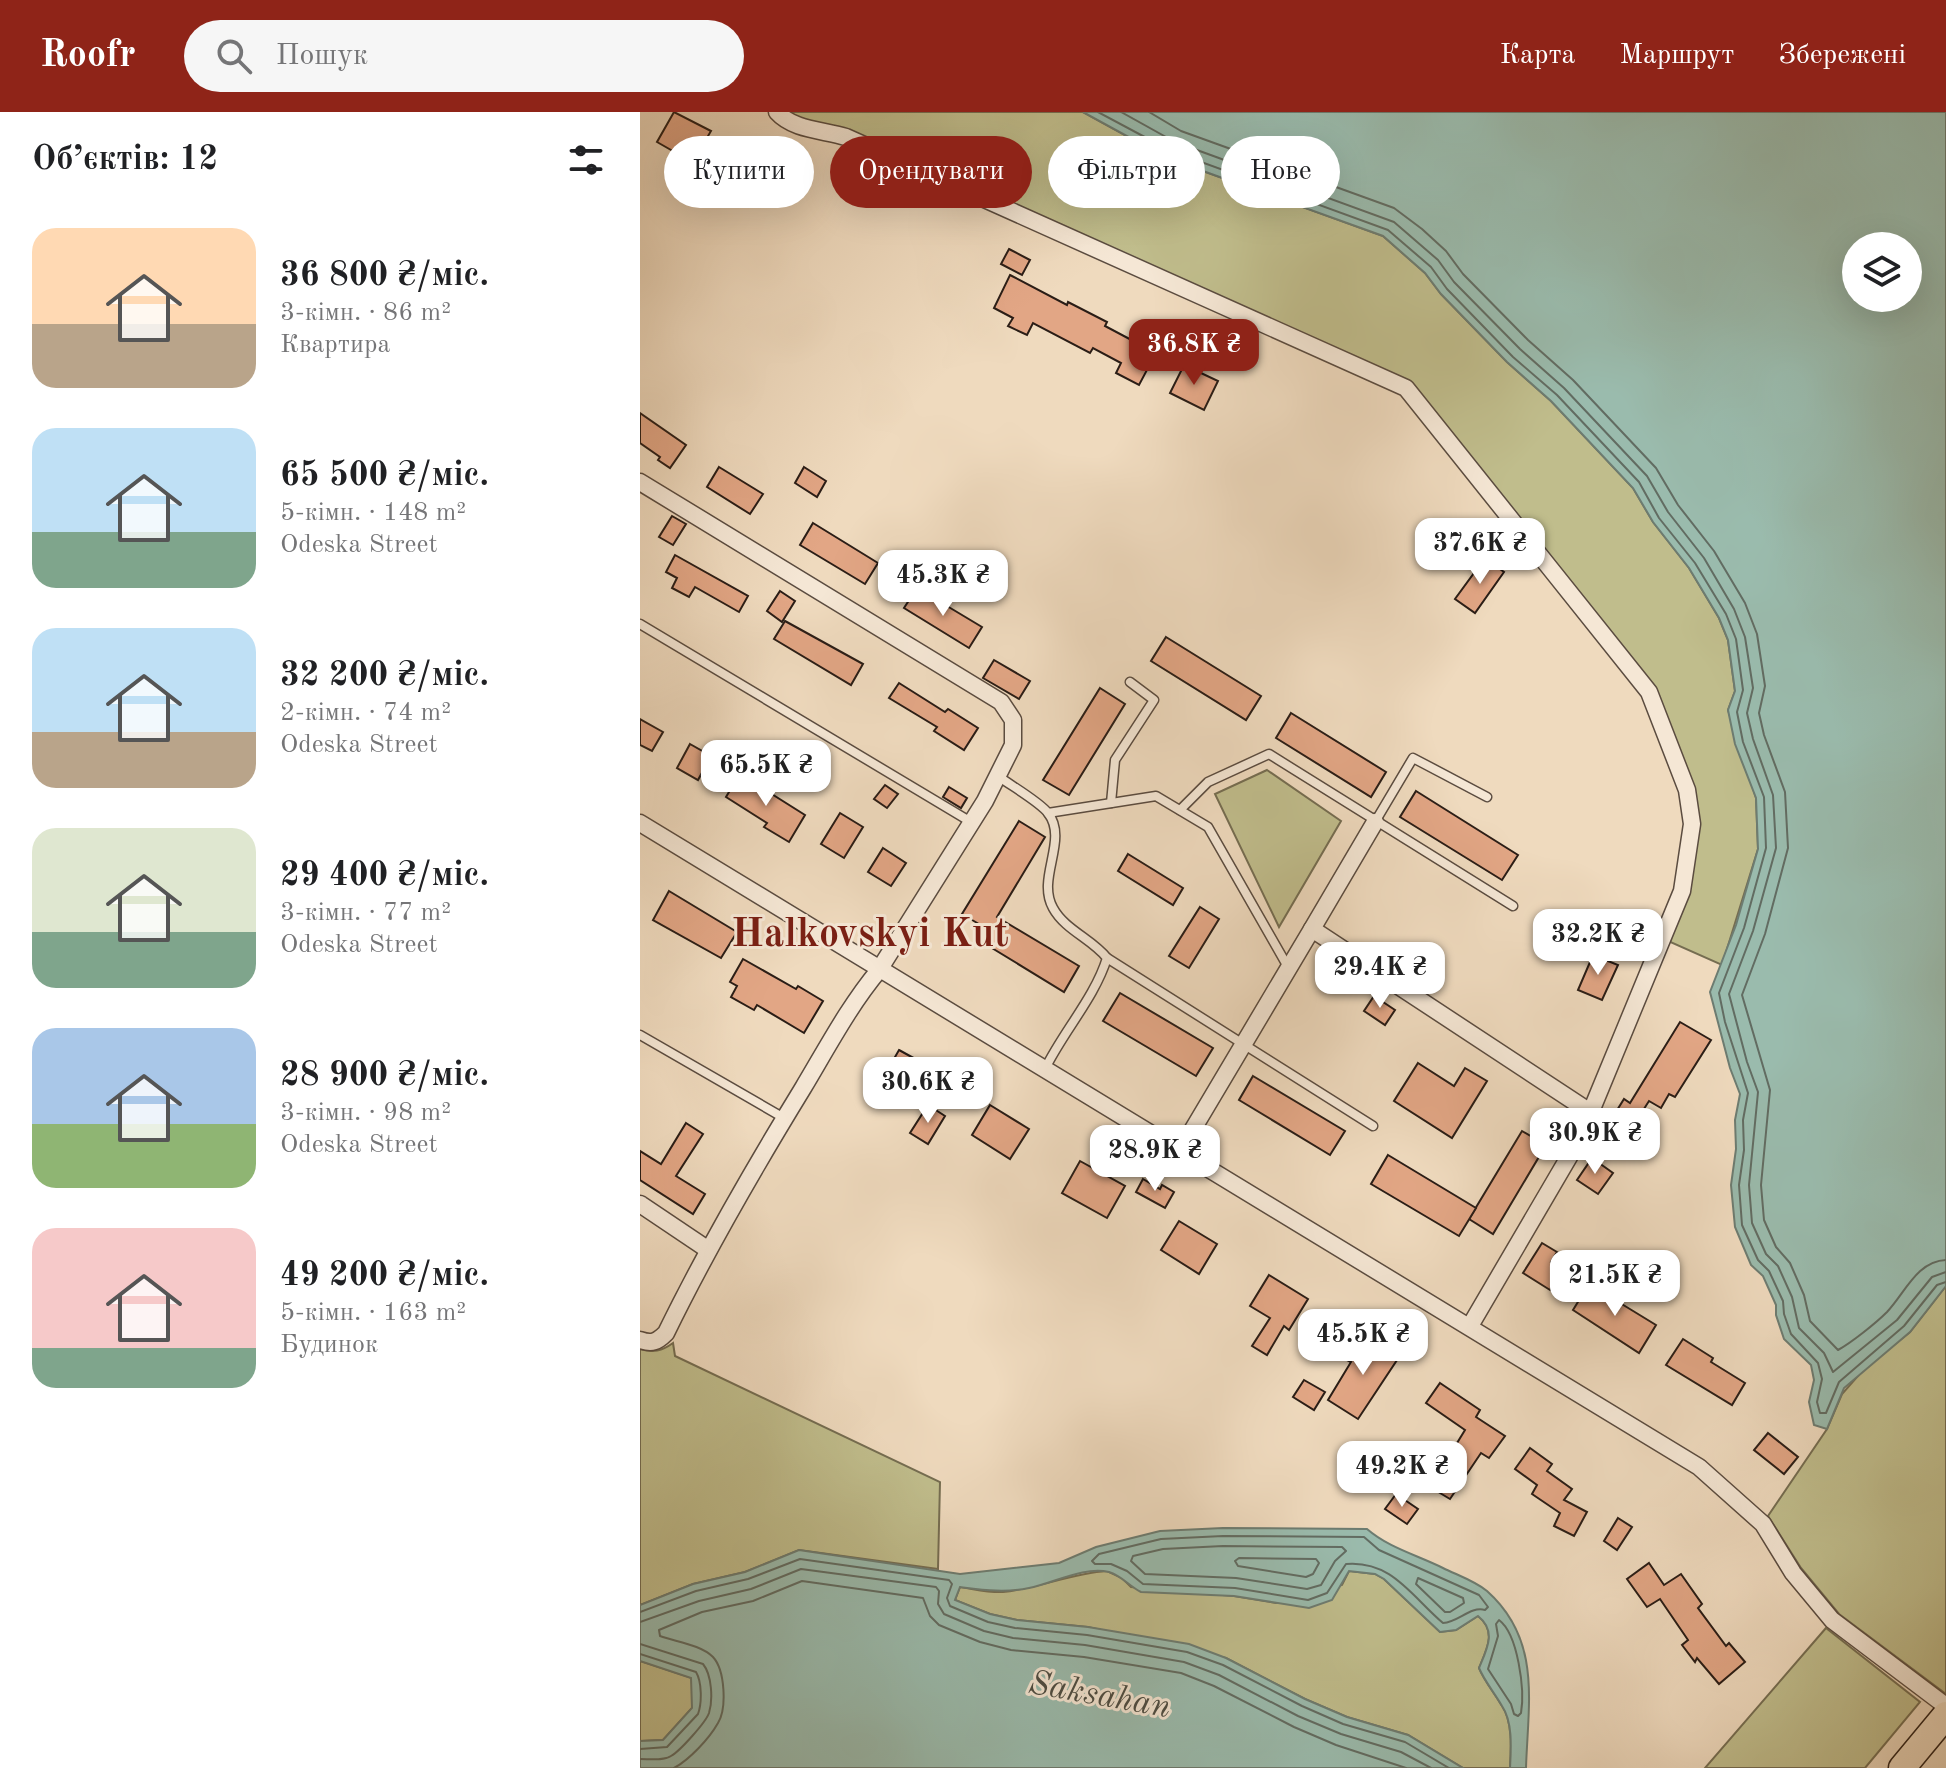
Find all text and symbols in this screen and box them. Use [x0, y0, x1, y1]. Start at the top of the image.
search box [184, 20, 744, 92]
icon: search [212, 34, 256, 78]
text: Roofr [40, 37, 136, 75]
text: Пошук [276, 41, 368, 71]
text: Карта [1500, 42, 1575, 70]
text: Маршрут [1619, 42, 1734, 70]
text: Збережені [1778, 42, 1906, 70]
chip: Купити [664, 136, 814, 208]
chip: Орендувати [830, 136, 1032, 208]
chip: Фільтри [1048, 136, 1205, 208]
chip: Нове [1221, 136, 1340, 208]
icon: filters [564, 138, 608, 182]
text: Об’єктів: 12 [32, 143, 218, 177]
map controls [1842, 232, 1922, 312]
button: layers [1842, 232, 1922, 312]
text: 36 800 ₴/міс. [280, 259, 489, 293]
icon: home [96, 260, 192, 356]
text: 3-кімн. · 86 m² [280, 300, 451, 326]
pin: 36.8K ₴ [1120, 319, 1268, 387]
text: Квартира [280, 332, 390, 358]
text: 36.8K ₴ [1147, 332, 1241, 358]
text: 65 500 ₴/міс. [280, 459, 489, 493]
icon: home [96, 460, 192, 556]
text: 5-кімн. · 148 m² [280, 500, 466, 526]
pin: 37.6K ₴ [1406, 518, 1554, 586]
text: 37.6K ₴ [1433, 531, 1527, 557]
text: Odeska Street [280, 532, 438, 558]
pin: 45.3K ₴ [869, 550, 1017, 618]
text: 45.3K ₴ [896, 563, 990, 589]
text: 32 200 ₴/міс. [280, 659, 489, 693]
icon: home [96, 660, 192, 756]
text: 2-кімн. · 74 m² [280, 700, 451, 726]
text: Odeska Street [280, 732, 438, 758]
pin: 65.5K ₴ [692, 740, 840, 808]
text: 65.5K ₴ [719, 753, 813, 779]
text: 29 400 ₴/міс. [280, 859, 489, 893]
icon: home [96, 860, 192, 956]
text: 3-кімн. · 77 m² [280, 900, 451, 926]
pin: 32.2K ₴ [1524, 909, 1672, 977]
district label: Halkovskyi Kut [731, 916, 1009, 956]
text: 32.2K ₴ [1551, 922, 1645, 948]
text: Odeska Street [280, 932, 438, 958]
pin: 29.4K ₴ [1306, 942, 1454, 1010]
text: 29.4K ₴ [1333, 955, 1427, 981]
pin: 30.6K ₴ [854, 1057, 1002, 1125]
text: 28 900 ₴/міс. [280, 1059, 489, 1093]
icon: home [96, 1060, 192, 1156]
text: 30.6K ₴ [881, 1070, 975, 1096]
text: 3-кімн. · 98 m² [280, 1100, 451, 1126]
pin: 30.9K ₴ [1521, 1108, 1669, 1176]
text: 30.9K ₴ [1548, 1121, 1642, 1147]
pin: 28.9K ₴ [1081, 1125, 1229, 1193]
text: Odeska Street [280, 1132, 438, 1158]
text: 28.9K ₴ [1108, 1138, 1202, 1164]
pin: 21.5K ₴ [1541, 1250, 1689, 1318]
text: 49 200 ₴/міс. [280, 1259, 489, 1293]
icon: home [96, 1260, 192, 1356]
text: 21.5K ₴ [1568, 1263, 1662, 1289]
text: 5-кімн. · 163 m² [280, 1300, 466, 1326]
pin: 45.5K ₴ [1289, 1309, 1437, 1377]
text: 45.5K ₴ [1316, 1322, 1410, 1348]
text: Будинок [280, 1332, 378, 1358]
pin: 49.2K ₴ [1328, 1441, 1476, 1509]
text: 49.2K ₴ [1355, 1454, 1449, 1480]
water label: Saksahan [1026, 1667, 1173, 1725]

